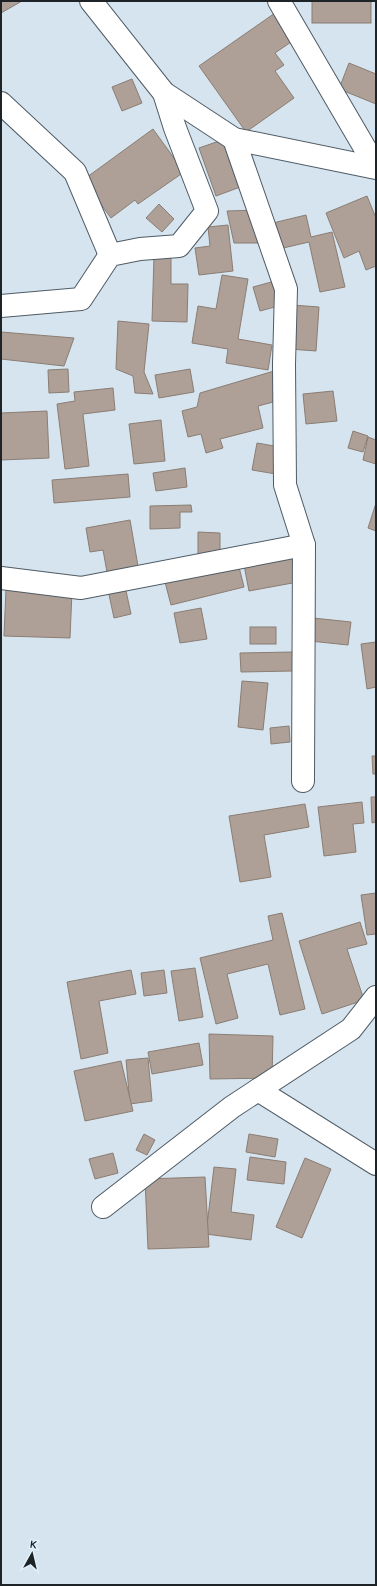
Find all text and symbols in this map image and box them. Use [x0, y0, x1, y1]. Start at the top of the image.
north arrow [12, 1534, 52, 1574]
text: K [29, 1538, 39, 1552]

